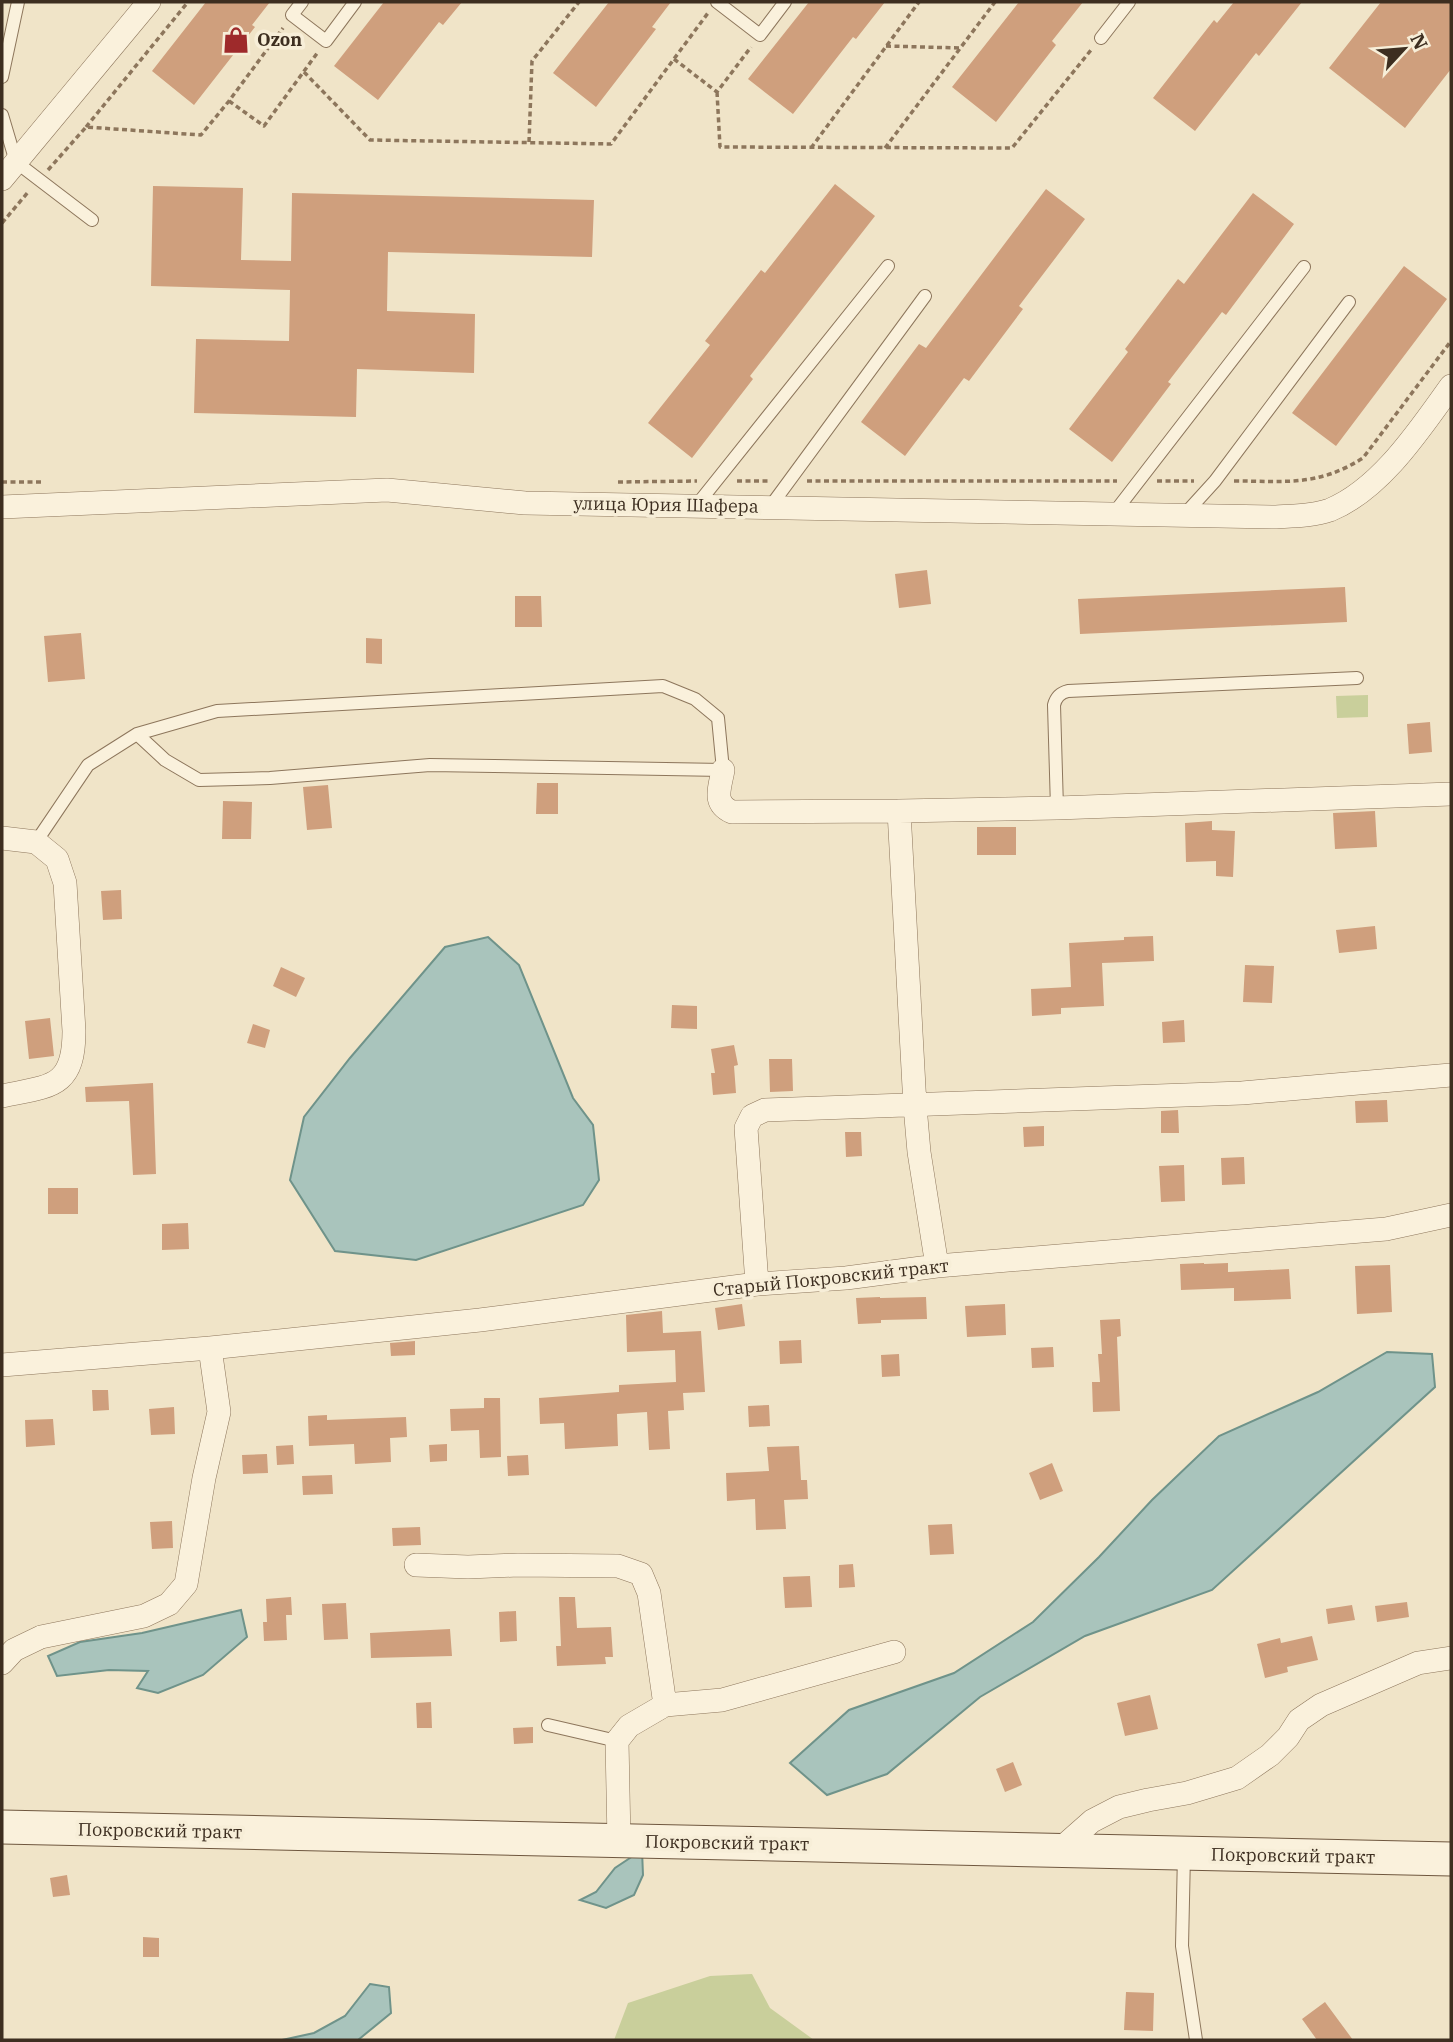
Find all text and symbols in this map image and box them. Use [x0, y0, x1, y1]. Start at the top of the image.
north arrow [1369, 14, 1439, 84]
shop icon: Ozon [221, 25, 251, 55]
place label: Ozon [257, 28, 302, 51]
text: N [1405, 30, 1433, 54]
street label: улица Юрия Шафера [573, 491, 759, 518]
street label: Старый Покровский тракт [712, 1254, 950, 1301]
street label: Покровский тракт [78, 1818, 242, 1843]
street label: Покровский тракт [645, 1830, 809, 1855]
street label: Покровский тракт [1211, 1843, 1375, 1868]

